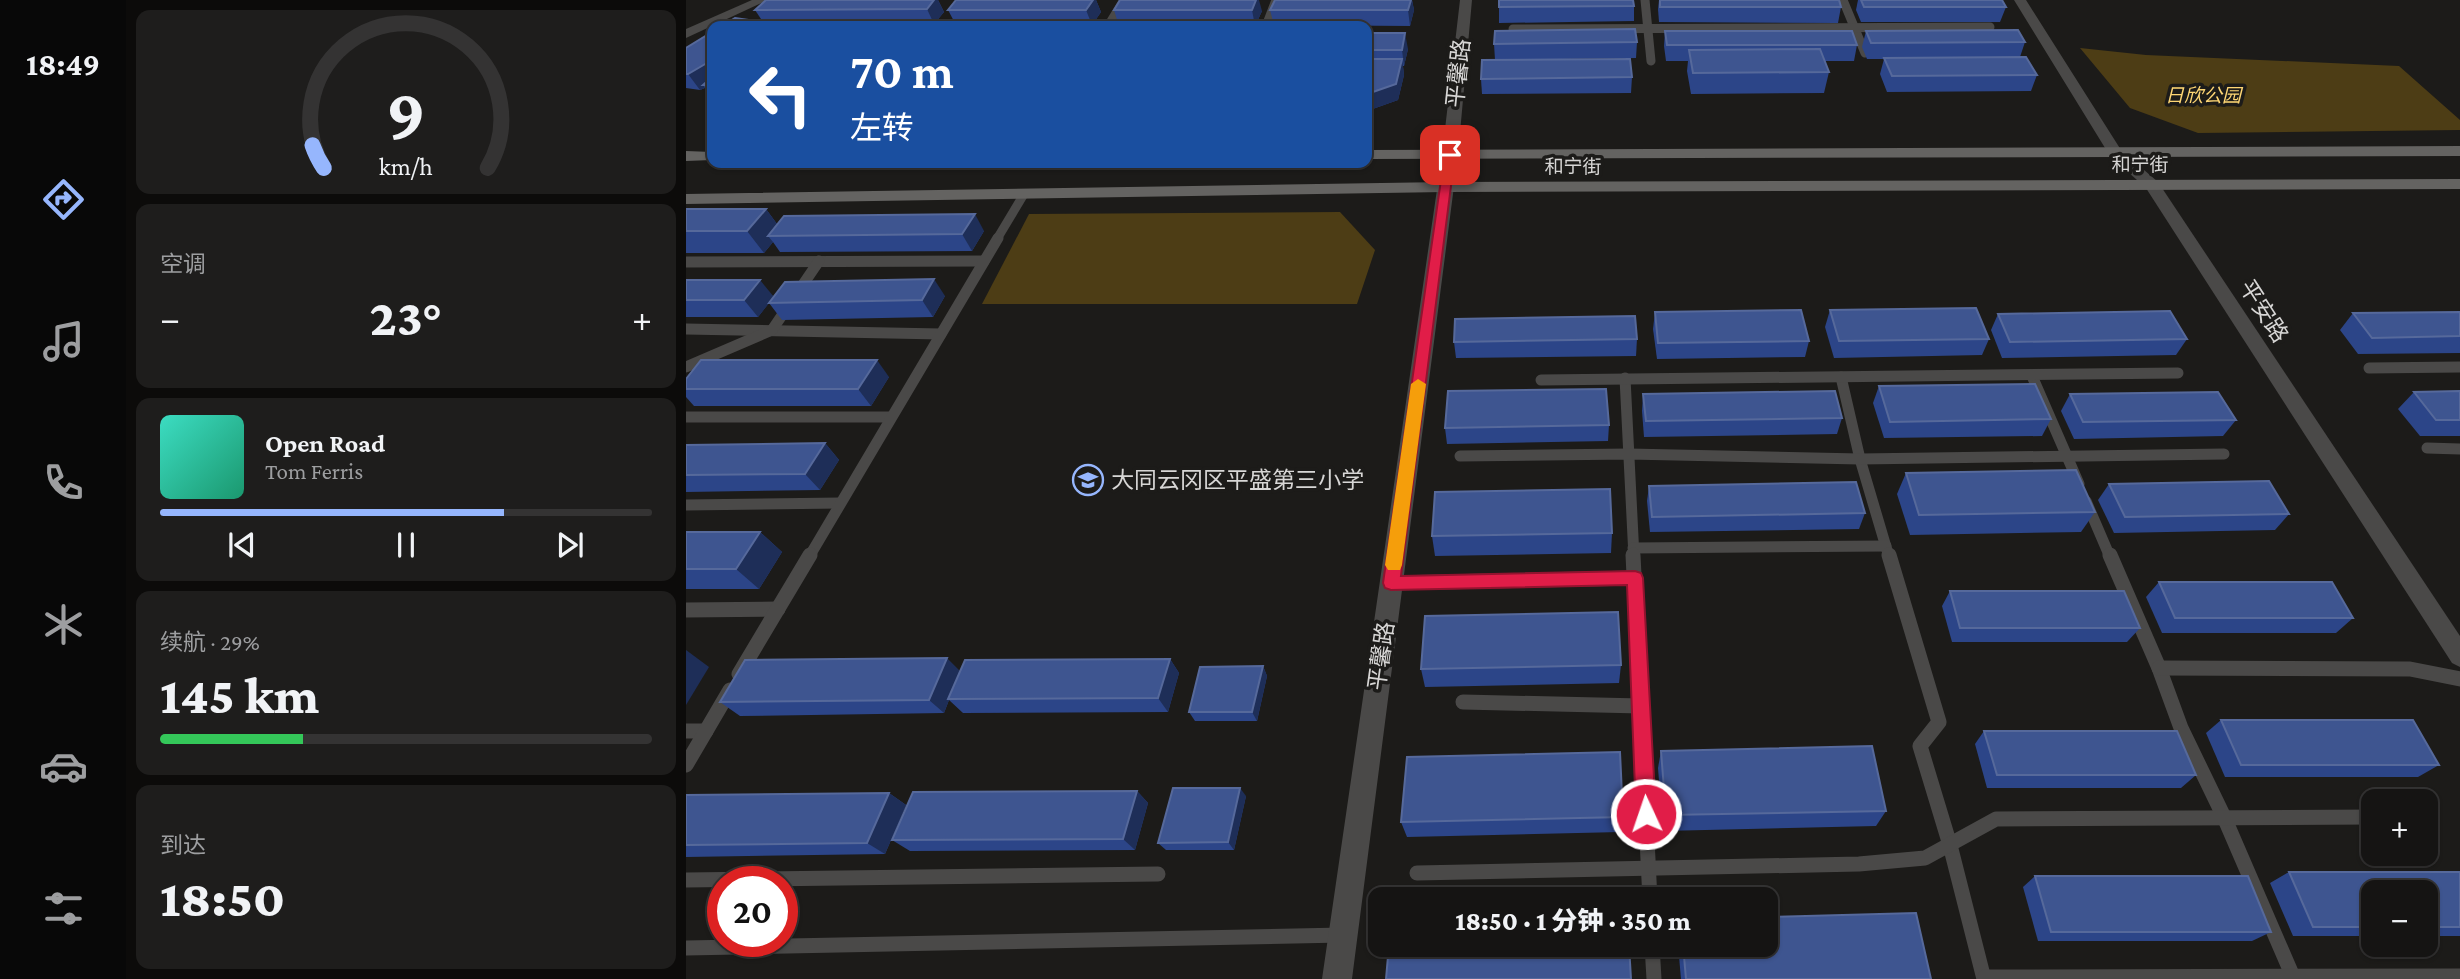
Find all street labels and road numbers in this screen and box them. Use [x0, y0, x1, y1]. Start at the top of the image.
street label: 平馨路 [1441, 37, 1475, 109]
street label: 和宁街 [2111, 154, 2169, 175]
street label: 和宁街 [1544, 156, 1602, 177]
street label: 平安路 [2234, 275, 2294, 347]
street label: 平馨路 [1363, 620, 1399, 692]

